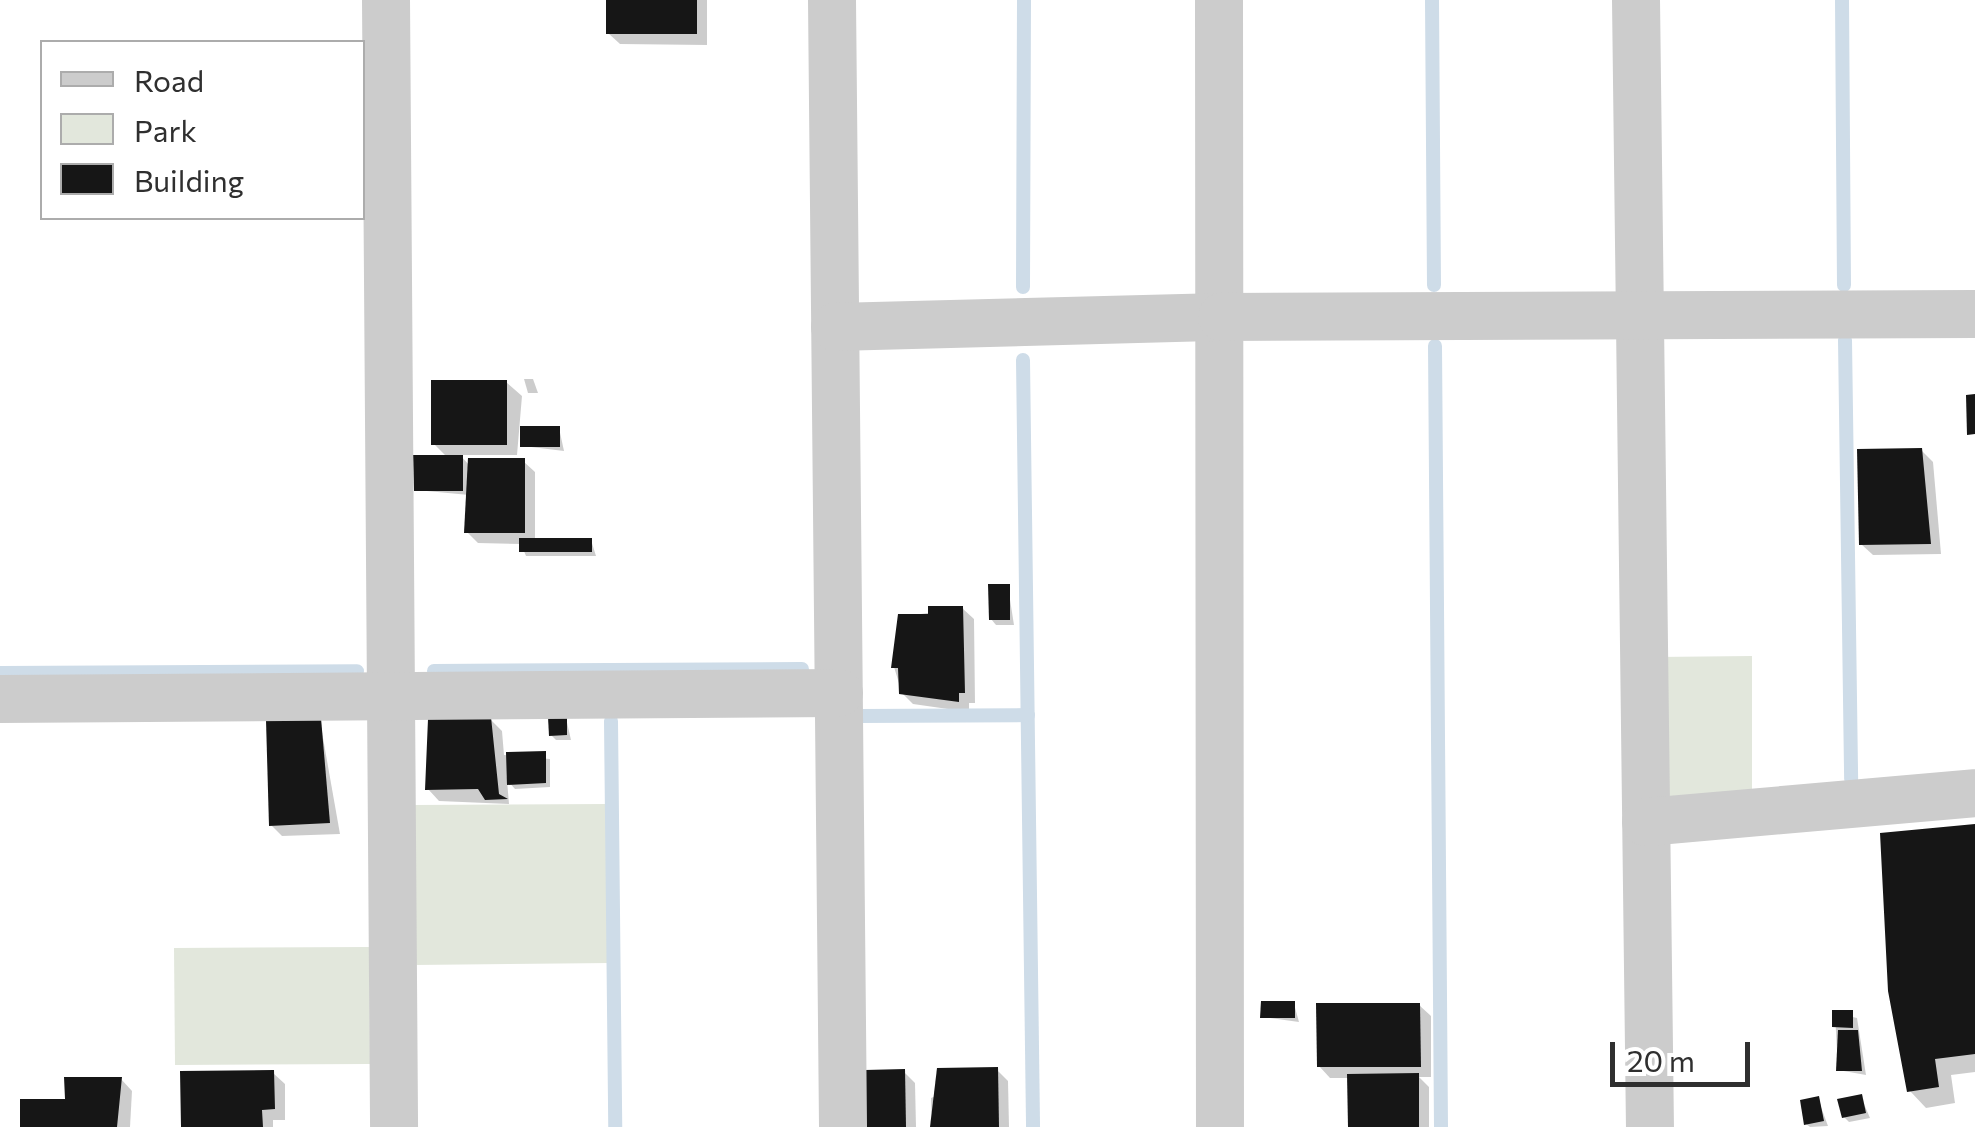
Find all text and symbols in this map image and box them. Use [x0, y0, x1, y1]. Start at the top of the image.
legend [40, 40, 365, 220]
text: Road [134, 61, 204, 98]
text: Park [134, 111, 197, 148]
text: Building [134, 161, 244, 198]
scale bar [1615, 1022, 1755, 1084]
text: 20 m [1627, 1041, 1695, 1078]

